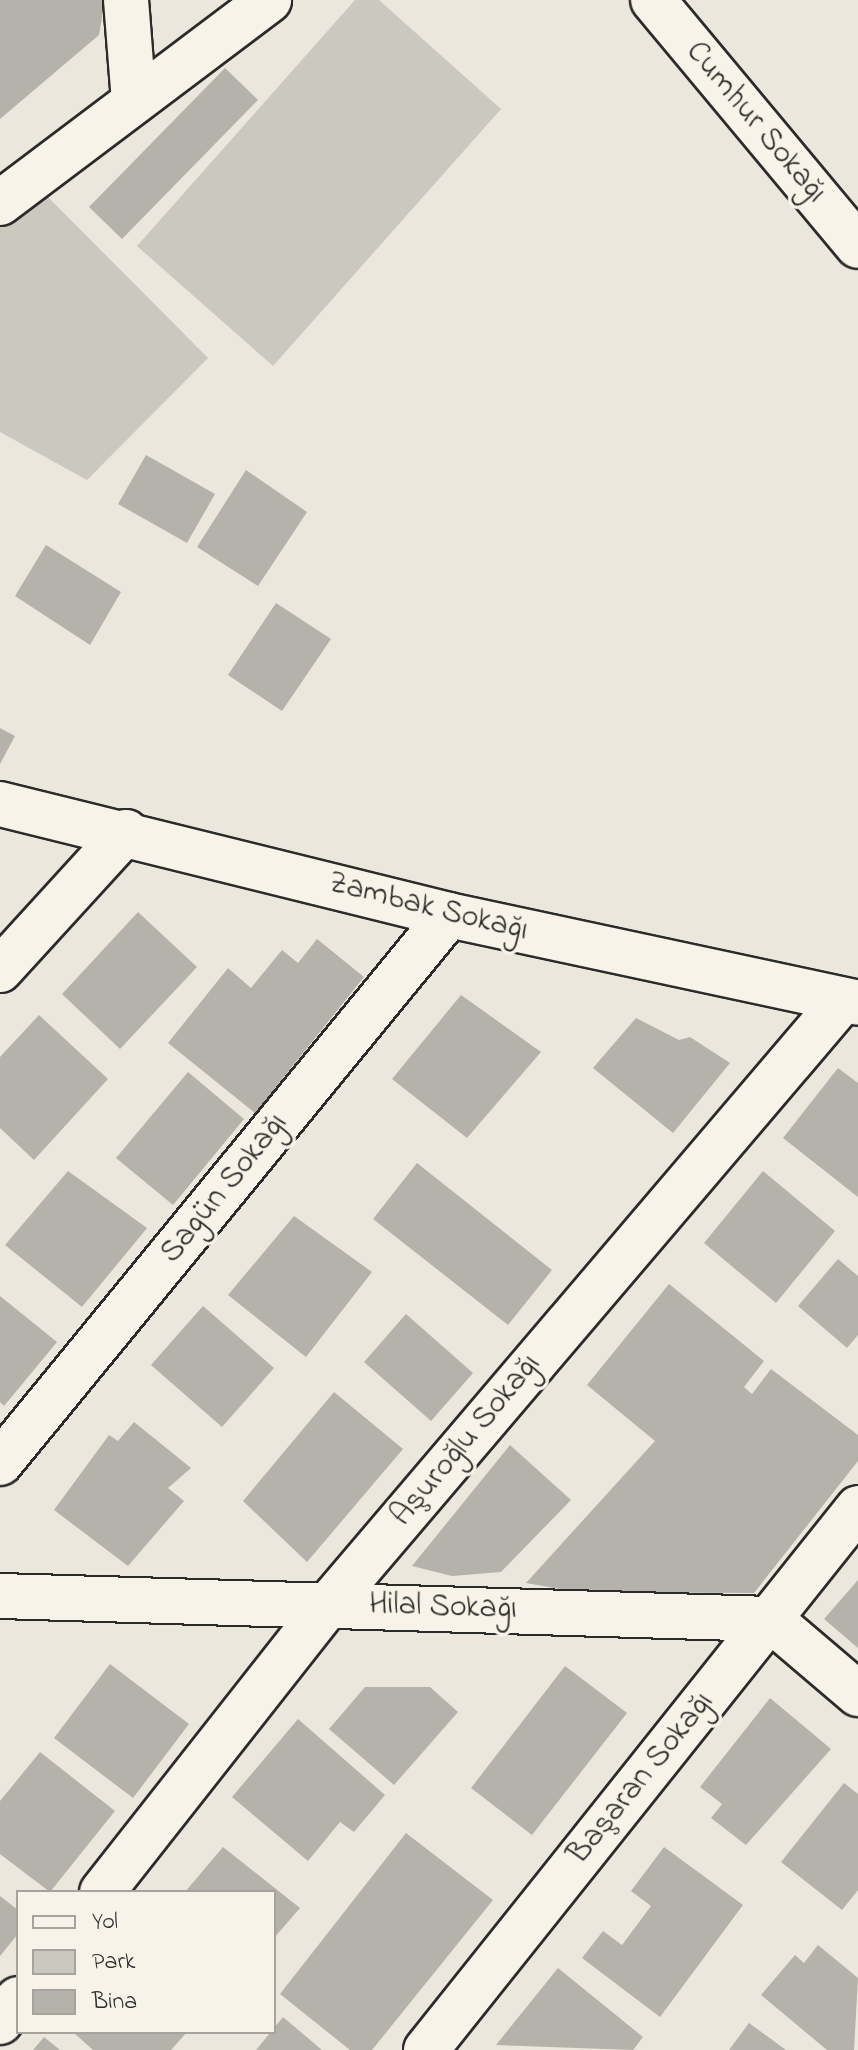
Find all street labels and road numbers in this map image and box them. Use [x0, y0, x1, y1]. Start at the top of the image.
street label: Cumhur Sokağı [676, 34, 834, 212]
street label: Zambak Sokağı [324, 865, 532, 951]
street label: Sagün Sokağı [153, 1106, 297, 1272]
street label: Aşuroğlu Sokağı [384, 1347, 550, 1535]
street label: Hilal Sokağı [368, 1586, 518, 1630]
street label: Başaran Sokağı [561, 1685, 723, 1873]

